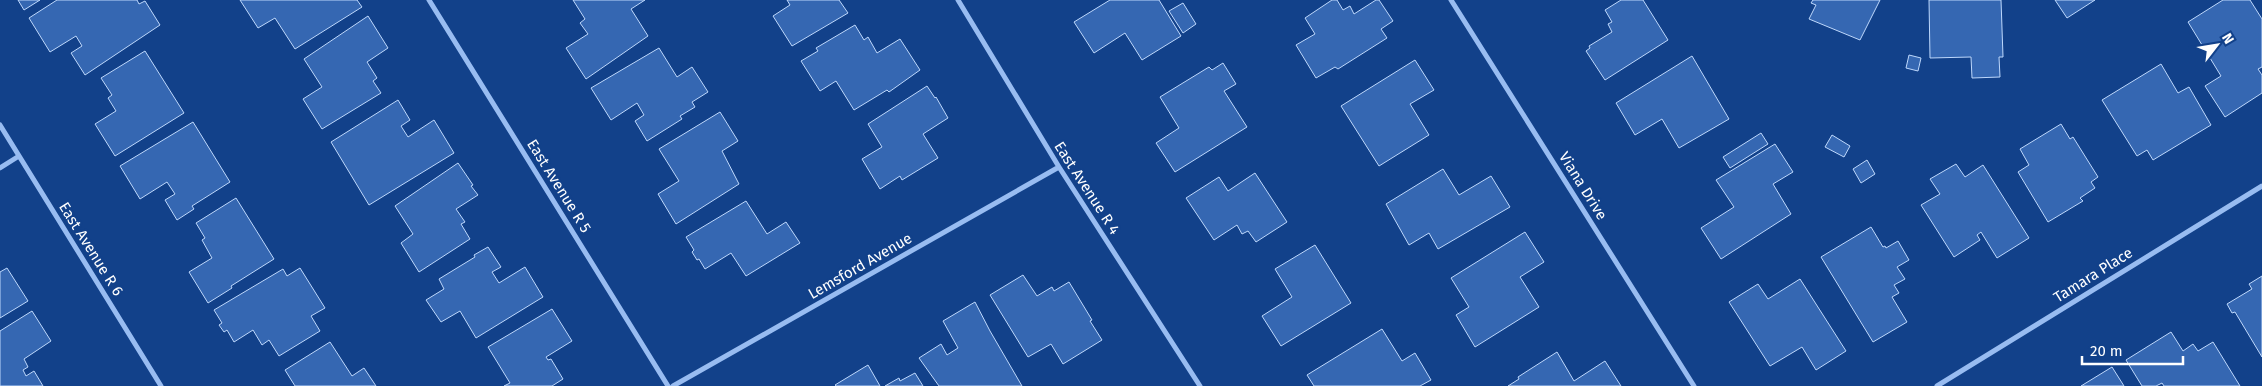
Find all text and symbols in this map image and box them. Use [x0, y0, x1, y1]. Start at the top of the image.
north arrow [2192, 20, 2242, 70]
text: N [2218, 30, 2237, 47]
street label: East Avenue R 5 [523, 136, 595, 236]
street label: East Avenue R 4 [1050, 138, 1124, 238]
street label: Viana Drive [1555, 149, 1611, 223]
street label: East Avenue R 6 [55, 199, 127, 299]
street label: Lemsford Avenue [805, 229, 915, 303]
street label: Tamara Place [2050, 244, 2136, 306]
scale bar [2082, 334, 2183, 366]
text: 20 m [2090, 342, 2123, 360]

